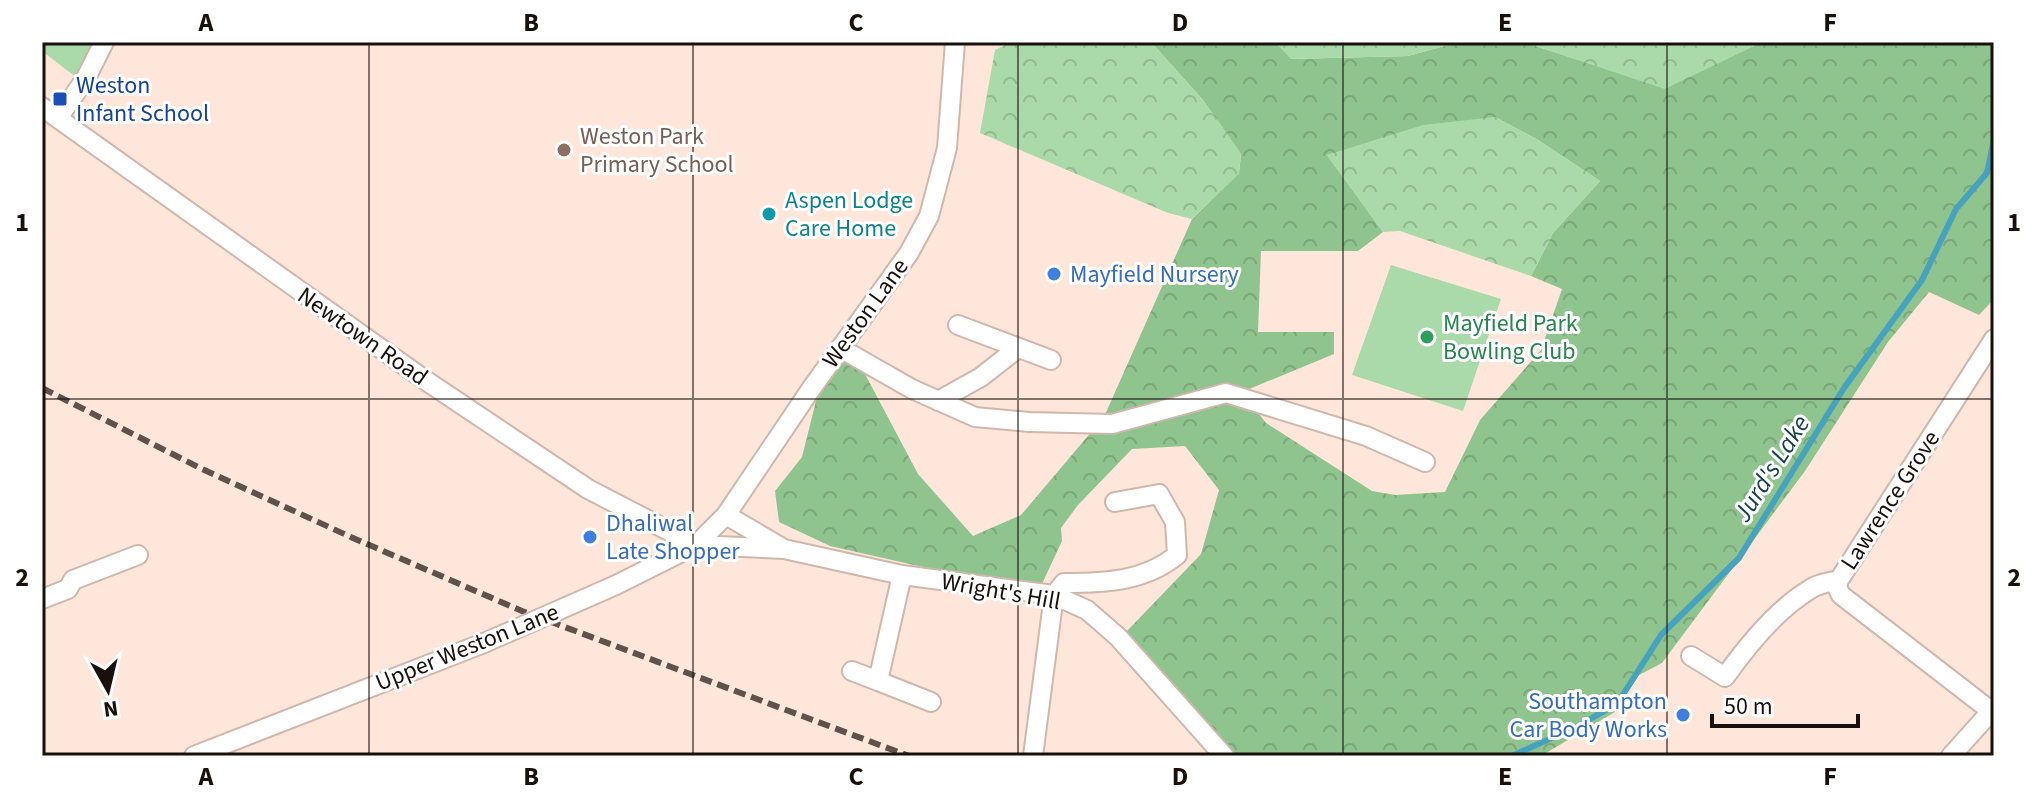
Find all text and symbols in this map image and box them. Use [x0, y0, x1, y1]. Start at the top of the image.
text: A [198, 4, 215, 41]
text: B [523, 4, 539, 41]
text: C [848, 4, 864, 41]
text: D [1172, 4, 1188, 41]
text: E [1498, 4, 1512, 41]
text: F [1823, 4, 1837, 41]
place label: Weston Infant School [76, 68, 209, 131]
marker: Weston Infant School [51, 90, 69, 108]
place label: Weston Park Primary School [580, 119, 734, 182]
marker: Weston Park Primary School [555, 141, 573, 159]
place label: Aspen Lodge Care Home [785, 183, 913, 246]
text: 1 [15, 204, 29, 241]
text: 1 [2007, 204, 2021, 241]
marker: Aspen Lodge Care Home [760, 205, 778, 223]
street label: Weston Lane [814, 251, 917, 375]
place label: Mayfield Nursery [1070, 257, 1239, 292]
marker: Mayfield Nursery [1045, 265, 1063, 283]
street label: Newtown Road [290, 278, 435, 394]
place label: Mayfield Park Bowling Club [1443, 306, 1578, 369]
marker: Mayfield Park Bowling Club [1418, 328, 1436, 346]
water label: Jurd's Lake [1724, 408, 1819, 530]
street label: Lawrence Grove [1832, 424, 1949, 577]
place label: Dhaliwal Late Shopper [606, 506, 740, 569]
marker: Dhaliwal Late Shopper [581, 528, 599, 546]
text: 2 [15, 559, 29, 596]
text: 2 [2007, 559, 2021, 596]
street label: Wright's Hill [939, 564, 1063, 619]
street label: Upper Weston Lane [370, 595, 564, 700]
north arrow [68, 650, 148, 730]
scale bar [1712, 678, 1858, 728]
place label: Southampton Car Body Works [1509, 684, 1667, 747]
text: 50 m [1724, 689, 1773, 724]
text: N [101, 692, 120, 726]
marker: Southampton Car Body Works [1674, 706, 1692, 724]
text: A [198, 758, 215, 795]
text: B [523, 758, 539, 795]
text: C [848, 758, 864, 795]
text: D [1172, 758, 1188, 795]
text: E [1498, 758, 1512, 795]
text: F [1823, 758, 1837, 795]

